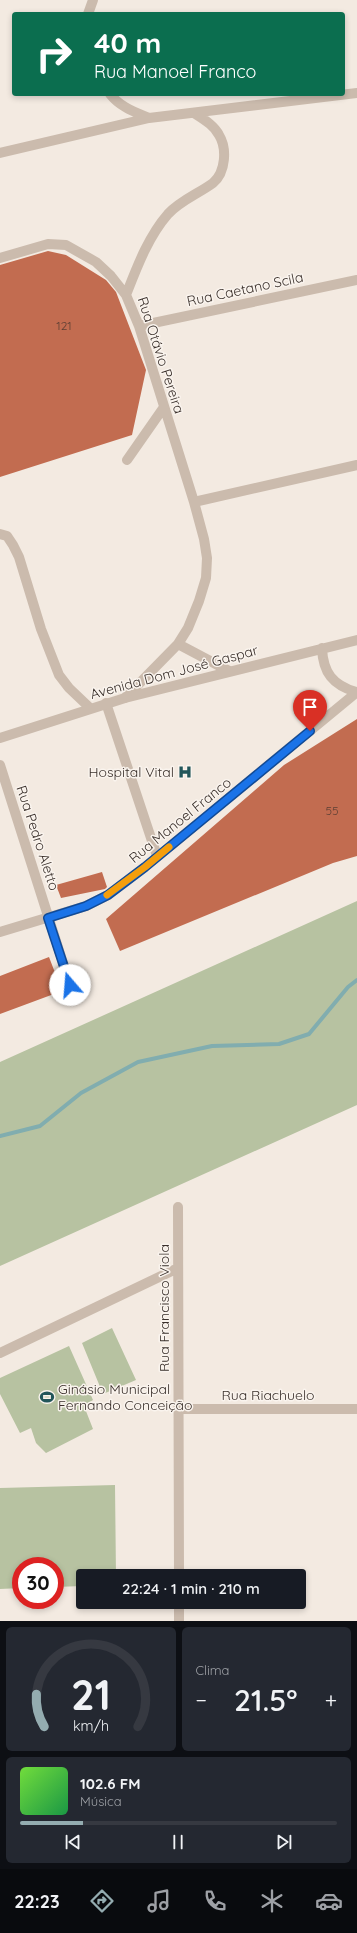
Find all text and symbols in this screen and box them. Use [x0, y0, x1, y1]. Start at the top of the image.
text: 40 m [94, 25, 161, 60]
icon: right [28, 28, 80, 80]
text: Rua Manoel Franco [94, 60, 257, 83]
street label: Rua Caetano Scila [185, 268, 305, 310]
street label: Rua Otávio Pereira [134, 294, 188, 416]
house number: 121 [56, 318, 72, 333]
street label: Avenida Dom José Gaspar [88, 641, 261, 703]
pin [293, 690, 327, 731]
icon: arrive [299, 696, 321, 718]
place label: Hospital Vital [88, 763, 174, 781]
hospital icon: Hospital Vital [177, 764, 193, 780]
street label: Rua Manoel Franco [125, 773, 235, 867]
street label: Rua Pedro Aletto [13, 783, 63, 893]
house number: 55 [325, 803, 339, 818]
position arrow [49, 964, 91, 1006]
street label: Rua Francisco Viola [155, 1244, 173, 1372]
place label: Ginásio Municipal Fernando Conceição [58, 1380, 192, 1414]
street label: Rua Riachuelo [222, 1386, 315, 1404]
sports icon: Ginásio Municipal Fernando Conceição [39, 1389, 55, 1405]
speed limit sign: 30 [12, 1557, 64, 1609]
text: 22:24 · 1 min · 210 m [122, 1579, 260, 1598]
text: Clima [196, 1662, 230, 1678]
text: 21 [71, 1668, 111, 1720]
text: 21.5° [234, 1681, 297, 1719]
text: − [196, 1686, 207, 1714]
text: + [325, 1686, 337, 1714]
text: km/h [73, 1717, 109, 1735]
text: 102.6 FM [80, 1774, 141, 1793]
text: Música [80, 1793, 122, 1809]
icon: previous [62, 1831, 84, 1853]
icon: pause [167, 1831, 189, 1853]
icon: next [273, 1831, 295, 1853]
icon: directions [88, 1887, 116, 1915]
icon: music [145, 1887, 173, 1915]
icon: phone [201, 1887, 229, 1915]
icon: climate [258, 1887, 286, 1915]
icon: car [315, 1887, 343, 1915]
text: 22:23 [14, 1890, 60, 1913]

